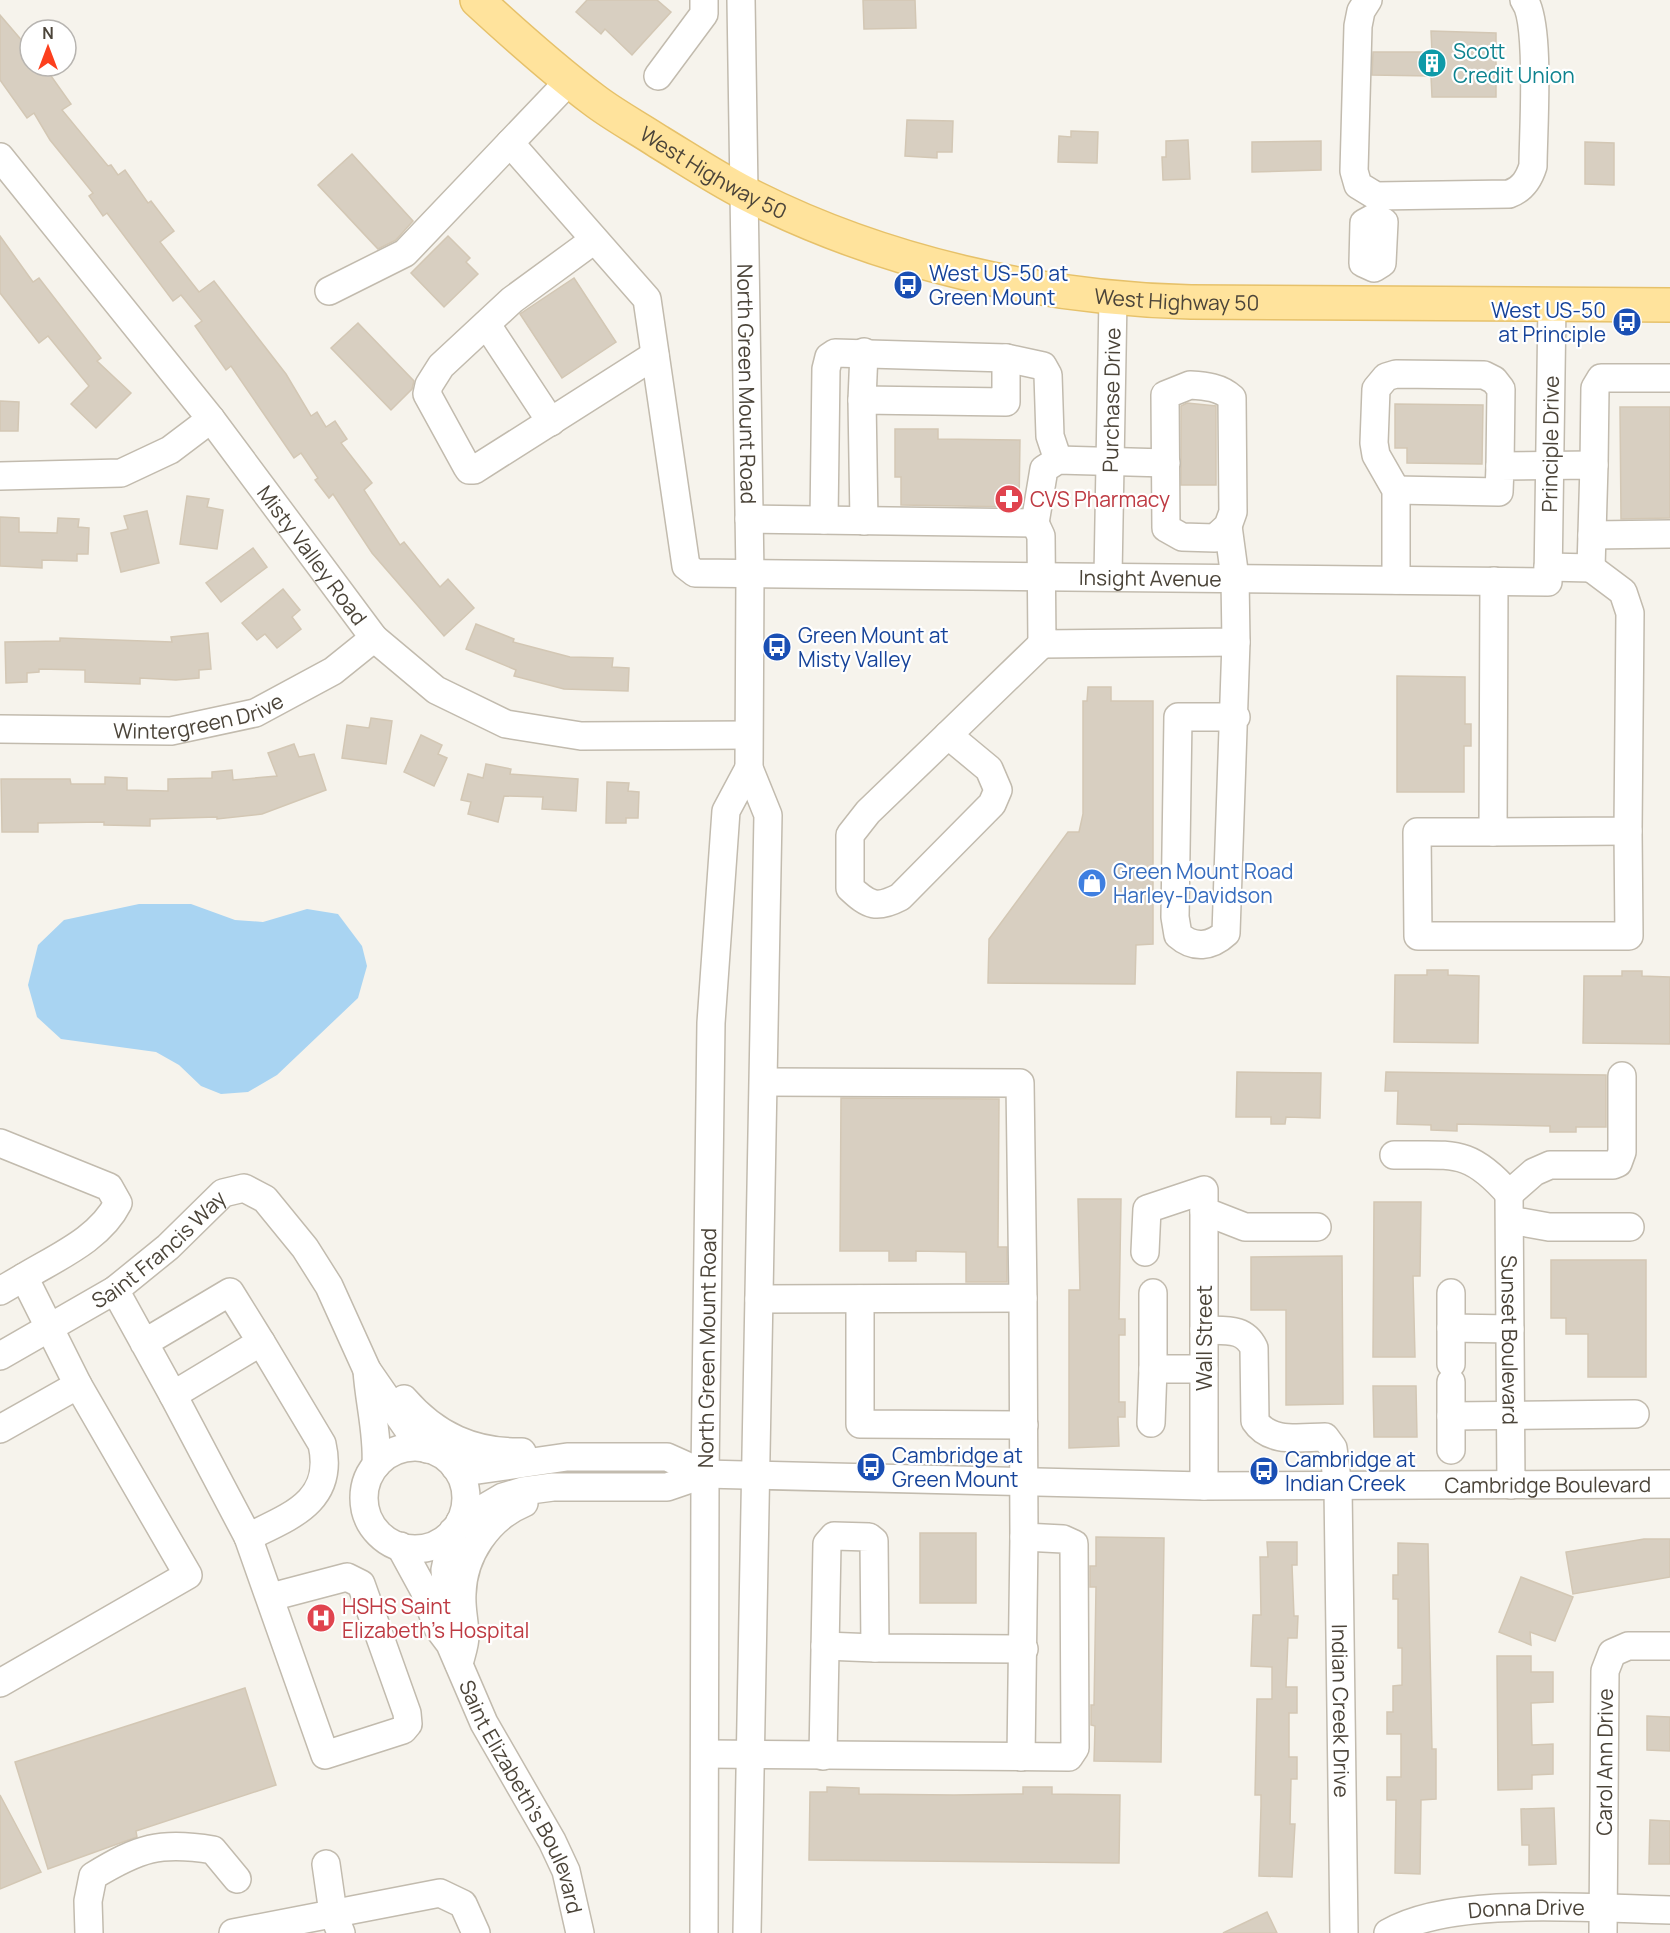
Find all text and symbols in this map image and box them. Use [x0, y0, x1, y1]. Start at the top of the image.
north arrow [18, 18, 78, 78]
text: N [42, 22, 54, 44]
place label: Scott Credit Union [1453, 37, 1575, 89]
building icon: Scott Credit Union [1416, 47, 1448, 79]
street label: West Highway 50 [635, 119, 792, 225]
place label: West US-50 at Green Mount [929, 259, 1068, 311]
street label: North Green Mount Road [731, 264, 763, 504]
bus stop icon: West US-50 at Green Mount [892, 269, 924, 301]
street label: West Highway 50 [1093, 281, 1259, 316]
place label: West US-50 at Principle [1491, 296, 1606, 348]
bus stop icon: West US-50 at Principle [1611, 306, 1643, 338]
street label: Purchase Drive [1096, 327, 1126, 473]
street label: Principle Drive [1535, 375, 1565, 512]
street label: Misty Valley Road [251, 480, 373, 631]
pharmacy icon: CVS Pharmacy [993, 483, 1025, 515]
place label: CVS Pharmacy [1030, 485, 1170, 513]
street label: Insight Avenue [1079, 563, 1222, 593]
place label: Green Mount at Misty Valley [798, 621, 949, 673]
bus stop icon: Green Mount at Misty Valley [761, 631, 793, 663]
street label: Wintergreen Drive [113, 686, 288, 745]
place label: Green Mount Road Harley-Davidson [1113, 857, 1293, 909]
shop icon: Green Mount Road Harley-Davidson [1076, 867, 1108, 899]
street label: Saint Francis Way [86, 1184, 232, 1315]
street label: North Green Mount Road [691, 1228, 722, 1468]
street label: Sunset Boulevard [1495, 1255, 1525, 1425]
street label: Wall Street [1190, 1285, 1218, 1391]
place label: Cambridge at Green Mount [892, 1441, 1023, 1493]
place label: Cambridge at Indian Creek [1285, 1445, 1416, 1497]
bus stop icon: Cambridge at Green Mount [855, 1451, 887, 1483]
bus stop icon: Cambridge at Indian Creek [1248, 1455, 1280, 1487]
street label: Cambridge Boulevard [1444, 1470, 1651, 1499]
place label: HSHS Saint Elizabeth's Hospital [342, 1592, 529, 1644]
hospital icon: HSHS Saint Elizabeth's Hospital [305, 1602, 337, 1634]
street label: Indian Creek Drive [1326, 1624, 1356, 1798]
street label: Saint Elizabeth's Boulevard [453, 1676, 589, 1916]
street label: Carol Ann Drive [1590, 1688, 1619, 1836]
street label: Donna Drive [1467, 1893, 1585, 1924]

